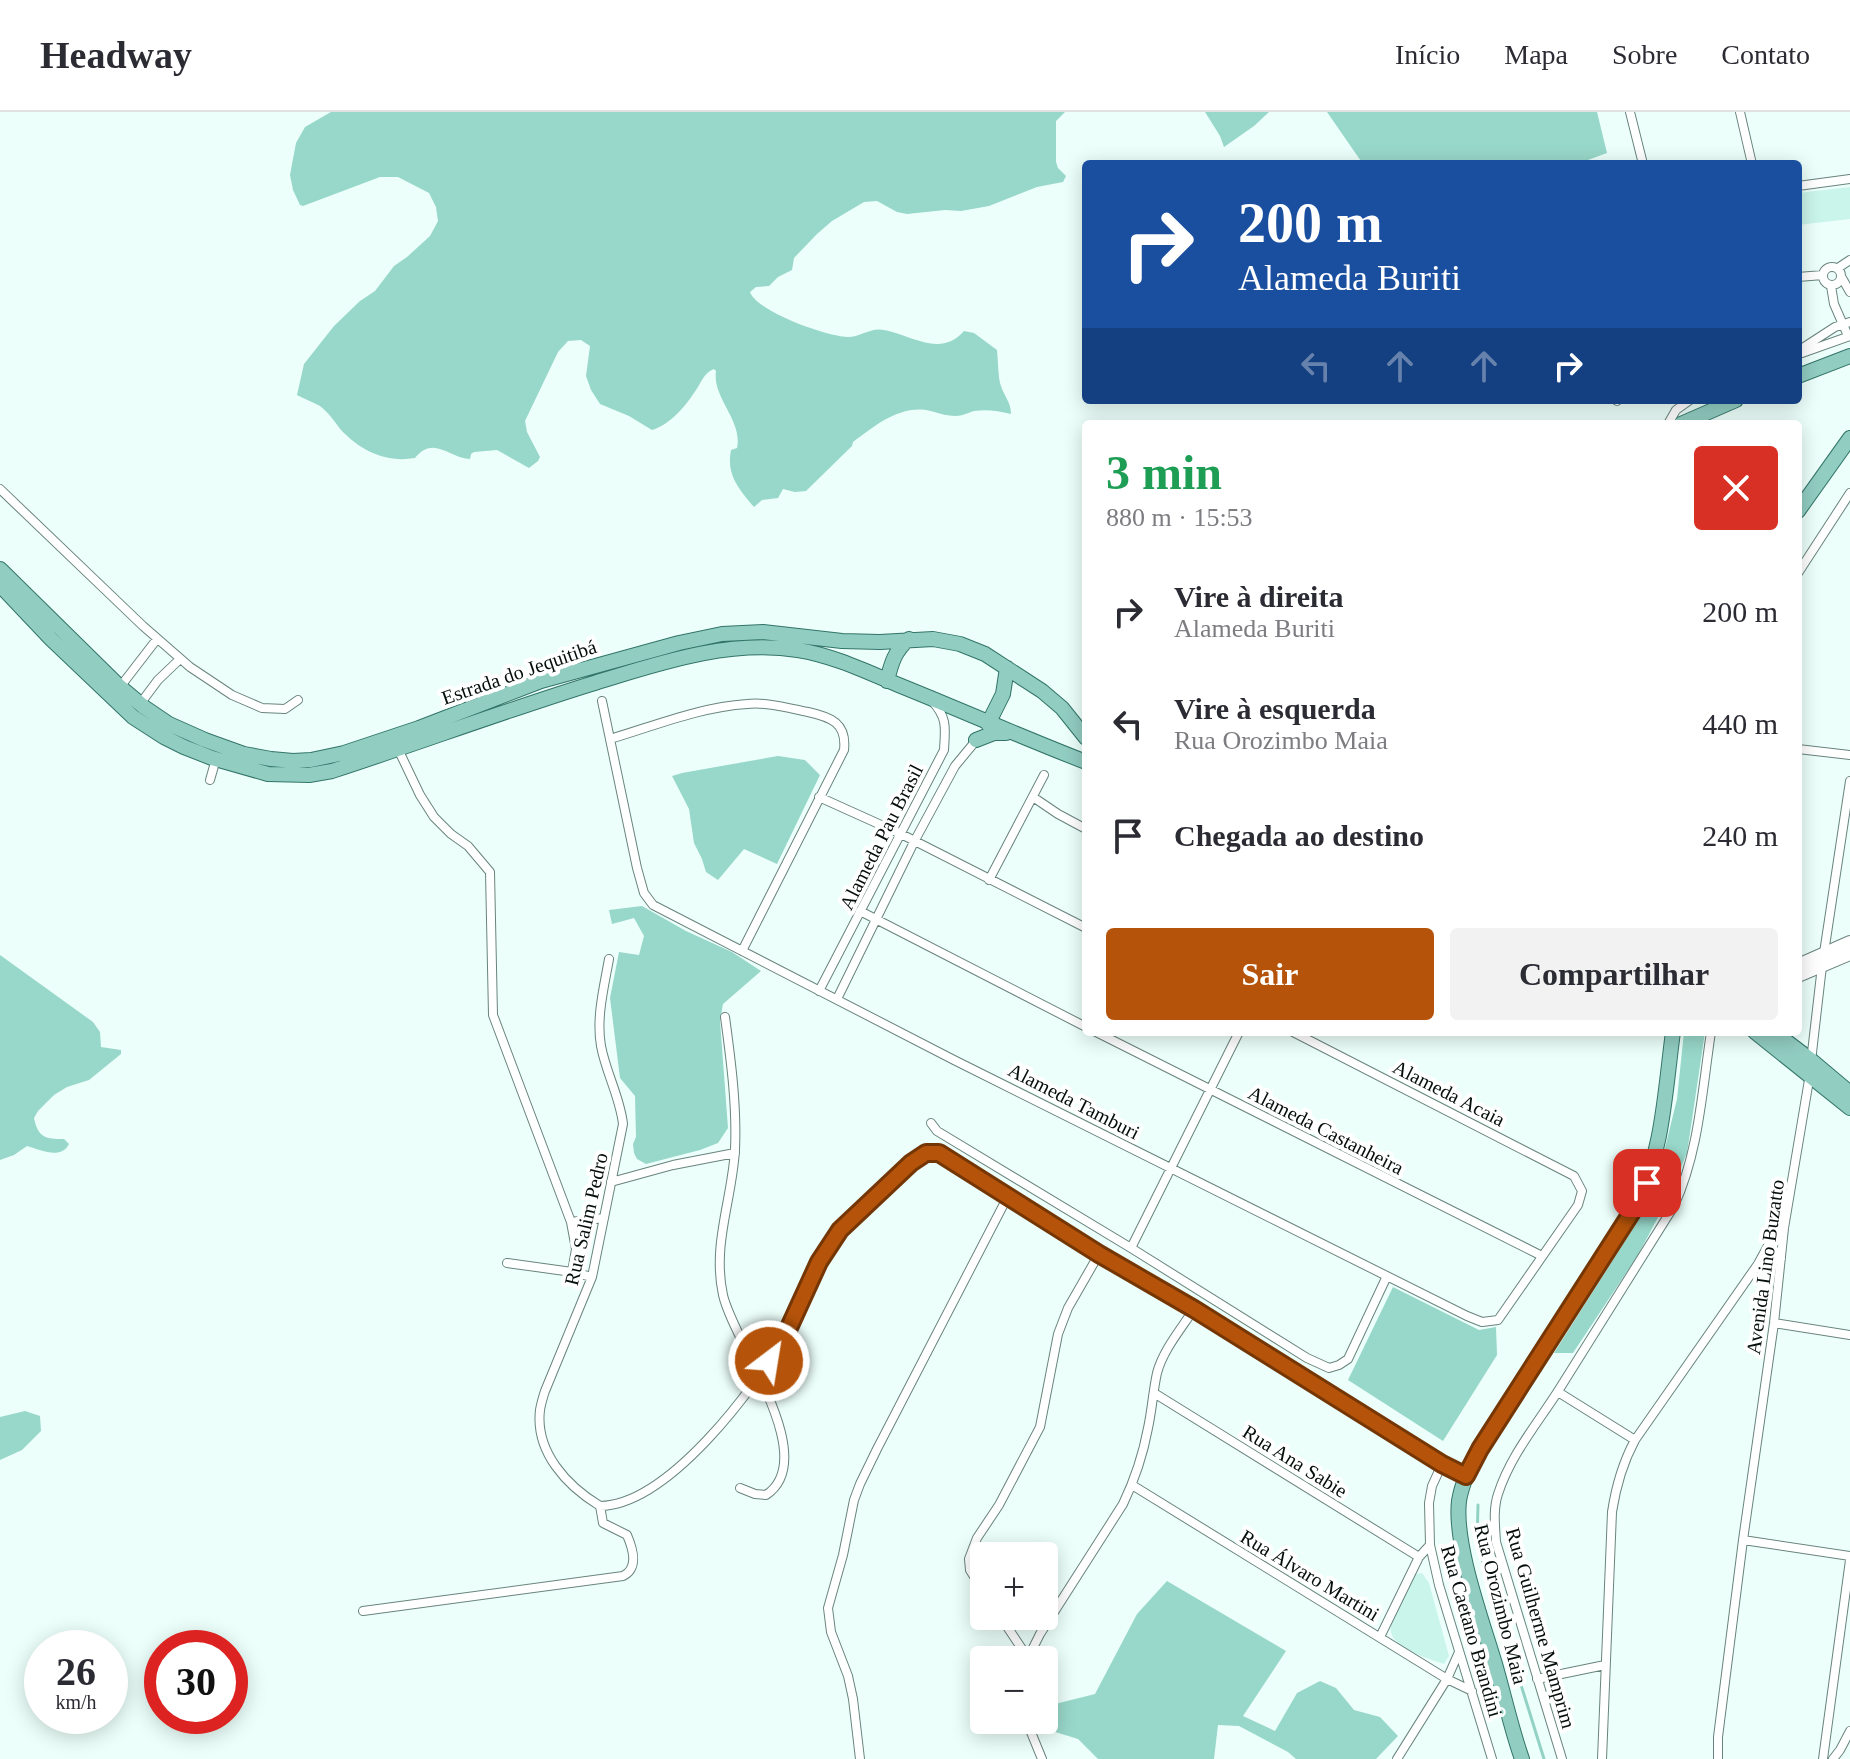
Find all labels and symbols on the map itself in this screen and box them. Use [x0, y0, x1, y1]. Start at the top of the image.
street label: Estrada do Jequitibá [439, 635, 600, 710]
street label: Alameda Pau Brasil [835, 760, 927, 913]
street label: Alameda Acaia [1389, 1055, 1509, 1131]
street label: Alameda Tamburi [1005, 1058, 1144, 1144]
street label: Alameda Castanheira [1245, 1081, 1408, 1179]
pin [1613, 1149, 1681, 1217]
street label: Rua Salim Pedro [560, 1150, 612, 1288]
street label: Avenida Lino Buzatto [1742, 1178, 1788, 1356]
position arrow [727, 1319, 811, 1403]
street label: Rua Ana Sabie [1239, 1420, 1351, 1502]
street label: Rua Orozimbo Maia [1470, 1522, 1532, 1687]
street label: Rua Álvaro Martini [1237, 1525, 1384, 1625]
street label: Rua Guilherme Mamprim [1501, 1525, 1580, 1732]
street label: Rua Caetano Brandini [1437, 1543, 1507, 1720]
speed limit sign: 30 [144, 1630, 248, 1734]

